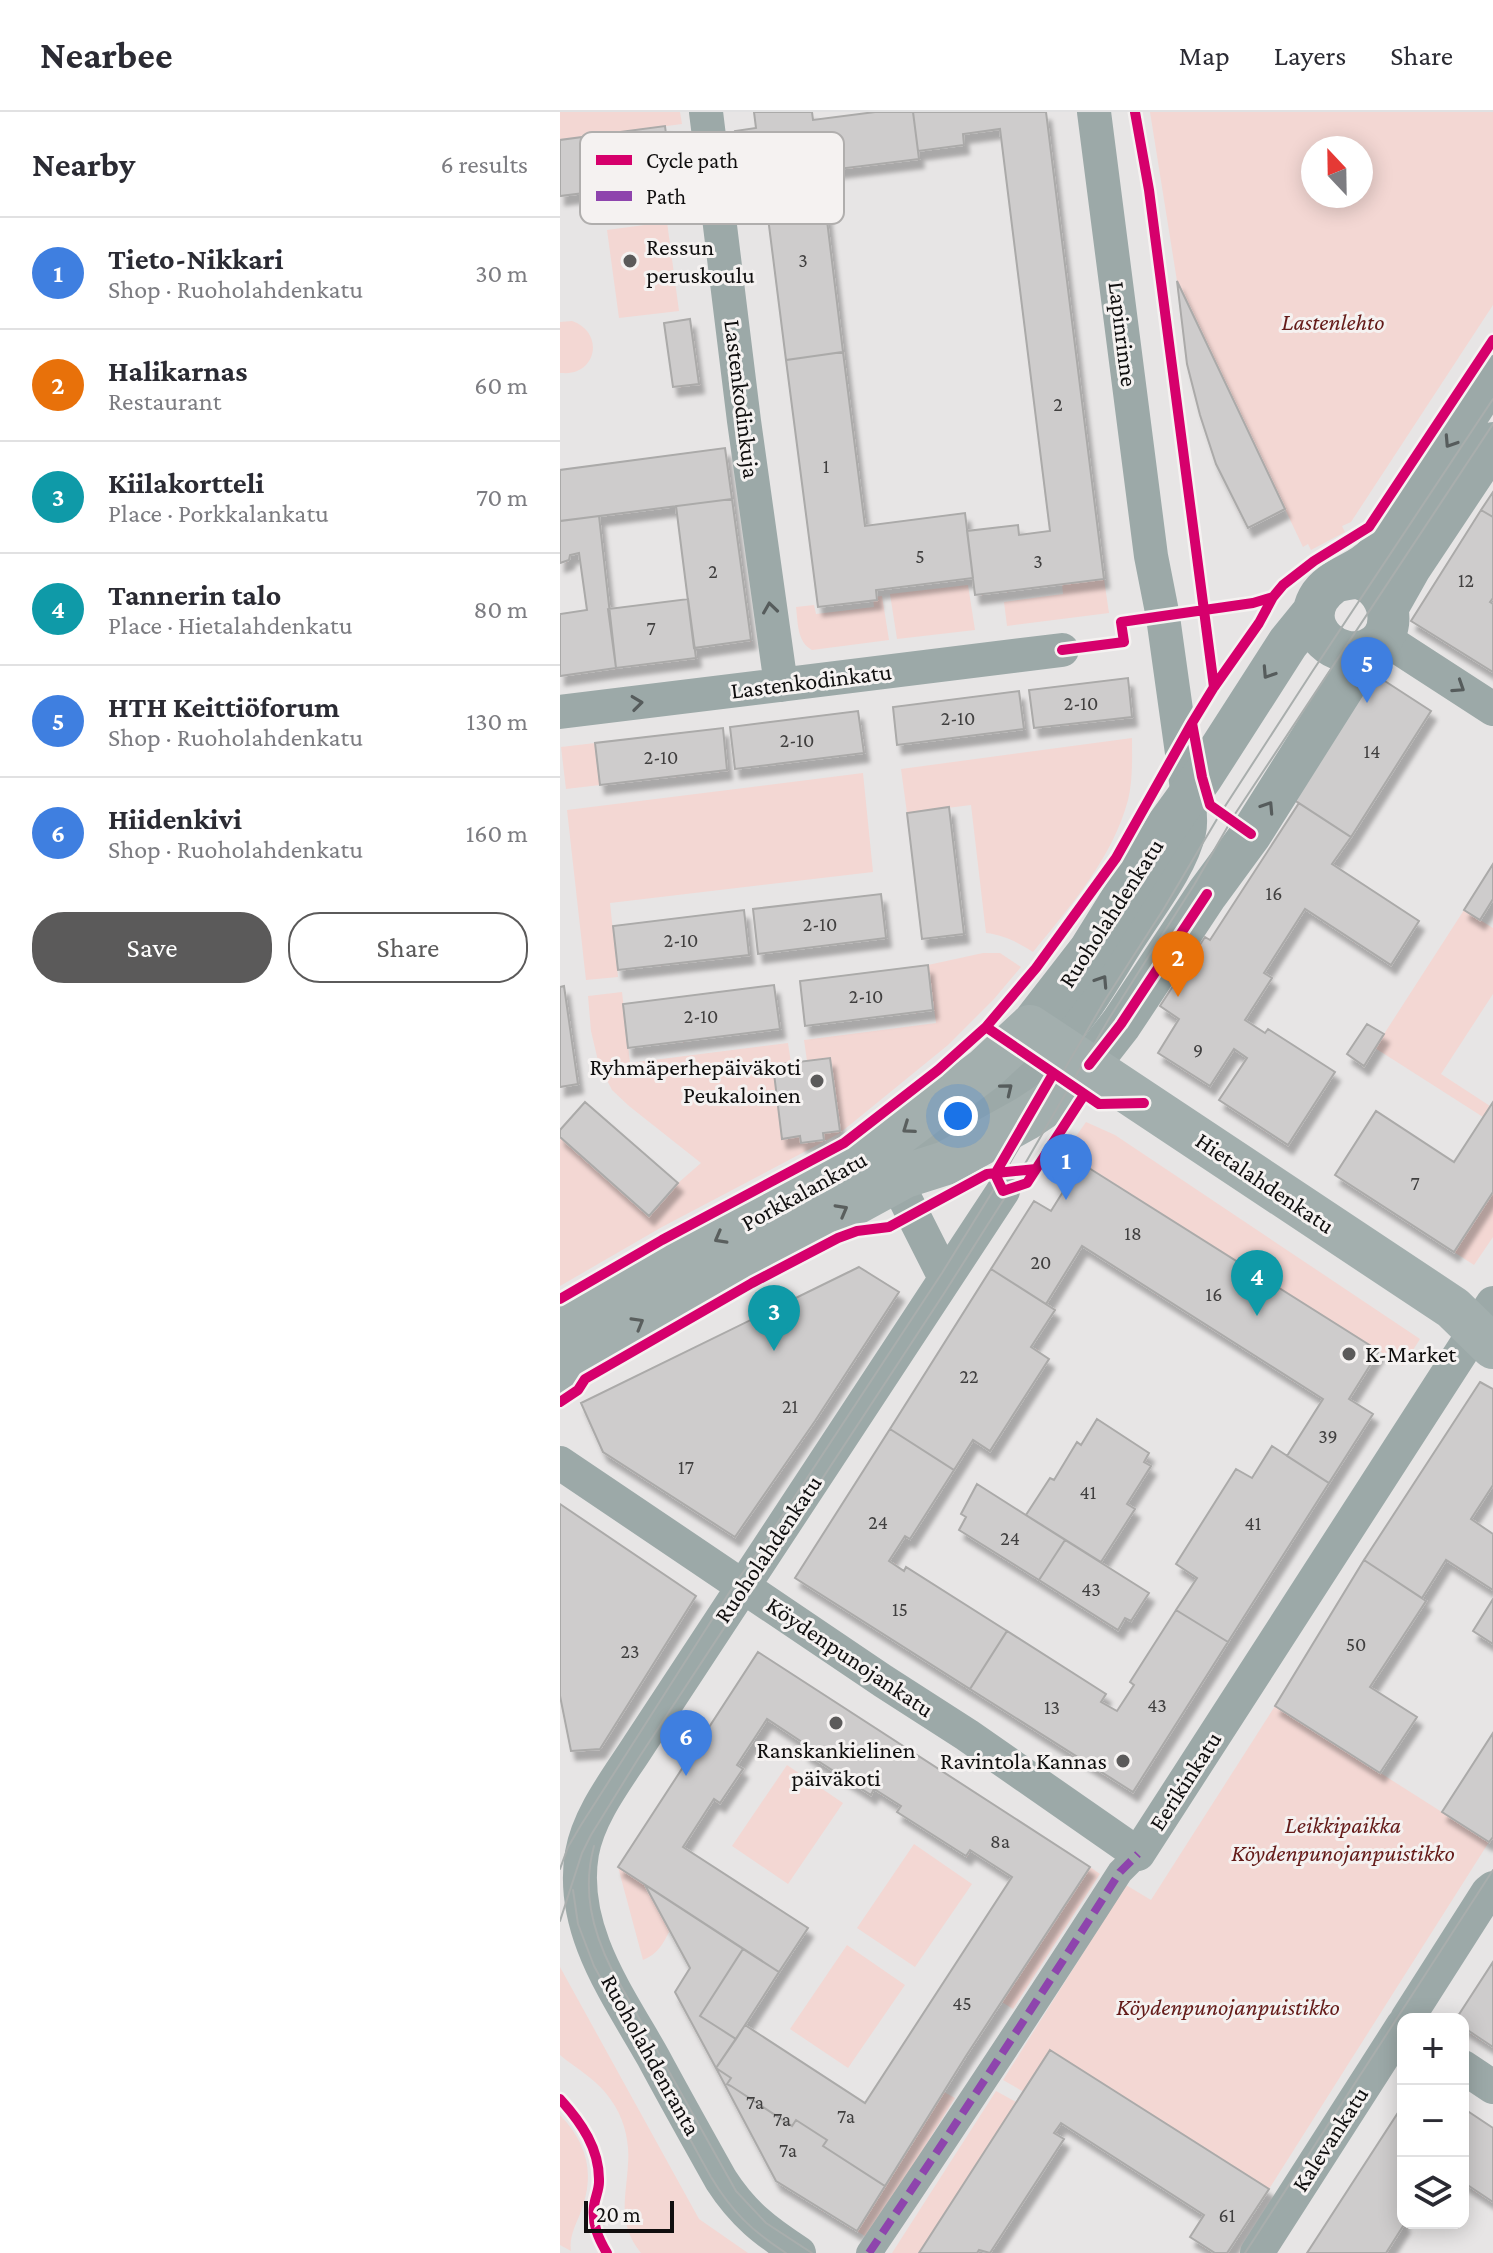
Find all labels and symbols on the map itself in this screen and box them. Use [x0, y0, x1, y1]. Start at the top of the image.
legend [580, 132, 844, 224]
north arrow [1301, 136, 1373, 208]
text: Cycle path [646, 148, 738, 173]
text: Path [646, 184, 686, 209]
place label: Ressun peruskoulu [646, 233, 755, 288]
house number: 3 [798, 249, 808, 271]
marker: Ressun peruskoulu [621, 252, 639, 270]
street label: Lapinrinne [1104, 280, 1143, 388]
park label: Lastenlehto [1282, 308, 1384, 335]
street label: Lastenkodinkuja [719, 318, 766, 480]
house number: 2 [1053, 393, 1063, 415]
one-way arrow [1445, 433, 1460, 447]
house number: 1 [823, 455, 829, 477]
house number: 5 [915, 545, 925, 567]
house number: 3 [1033, 550, 1043, 572]
house number: 2 [708, 560, 718, 582]
house number: 12 [1458, 569, 1474, 591]
one-way arrow [762, 601, 779, 615]
house number: 7 [646, 617, 656, 639]
pin: 5 [1341, 637, 1393, 703]
street label: Lastenkodinkatu [729, 657, 893, 704]
one-way arrow [1263, 665, 1278, 679]
one-way arrow [1450, 677, 1465, 692]
house number: 2-10 [1064, 692, 1098, 714]
one-way arrow [631, 695, 644, 712]
house number: 2-10 [941, 707, 975, 729]
house number: 2-10 [780, 729, 814, 751]
house number: 14 [1364, 740, 1380, 762]
house number: 2-10 [644, 746, 678, 768]
one-way arrow [1258, 801, 1273, 816]
street label: Ruoholahdenkatu [1052, 833, 1169, 992]
house number: 16 [1266, 882, 1282, 904]
house number: 2-10 [803, 913, 837, 935]
house number: 2-10 [664, 929, 698, 951]
pin: 2 [1152, 931, 1204, 997]
one-way arrow [1092, 975, 1107, 990]
house number: 2-10 [849, 985, 883, 1007]
house number: 2-10 [684, 1005, 718, 1027]
house number: 9 [1193, 1039, 1203, 1061]
place label: Ryhmäperhepäiväkoti Peukaloinen [589, 1053, 801, 1108]
marker: Ryhmäperhepäiväkoti Peukaloinen [808, 1072, 826, 1090]
one-way arrow [997, 1084, 1012, 1099]
your location [938, 1096, 978, 1136]
one-way arrow [902, 1118, 916, 1133]
street label: Hietalahdenkatu [1191, 1126, 1340, 1239]
pin: 1 [1040, 1134, 1092, 1200]
street label: Porkkalankatu [736, 1145, 871, 1236]
house number: 7 [1410, 1172, 1420, 1194]
one-way arrow [834, 1204, 848, 1220]
house number: 18 [1124, 1222, 1142, 1244]
one-way arrow [715, 1228, 729, 1244]
pin: 4 [1231, 1250, 1283, 1316]
house number: 20 [1031, 1251, 1051, 1273]
house number: 16 [1206, 1283, 1222, 1305]
pin: 3 [748, 1285, 800, 1351]
one-way arrow [629, 1317, 644, 1333]
place label: K-Market [1365, 1340, 1457, 1367]
marker: K-Market [1340, 1345, 1358, 1363]
house number: 22 [960, 1365, 978, 1387]
house number: 21 [782, 1395, 798, 1417]
house number: 39 [1318, 1425, 1338, 1447]
house number: 17 [678, 1456, 694, 1478]
street label: Ruoholahdenkatu [708, 1470, 827, 1628]
house number: 41 [1080, 1481, 1096, 1503]
house number: 24 [868, 1511, 888, 1533]
house number: 41 [1245, 1512, 1261, 1534]
house number: 24 [1000, 1527, 1020, 1549]
house number: 43 [1081, 1578, 1101, 1600]
street label: Köydenpunojankatu [762, 1591, 939, 1723]
house number: 15 [892, 1598, 908, 1620]
house number: 50 [1346, 1633, 1366, 1655]
house number: 23 [620, 1640, 640, 1662]
house number: 43 [1147, 1694, 1167, 1716]
house number: 13 [1044, 1696, 1060, 1718]
pin: 6 [660, 1710, 712, 1776]
marker: Ranskankielinen päiväkoti [827, 1714, 845, 1732]
street label: Eerikinkatu [1143, 1726, 1227, 1835]
place label: Ranskankielinen päiväkoti [756, 1736, 916, 1791]
place label: Ravintola Kannas [940, 1747, 1107, 1774]
marker: Ravintola Kannas [1114, 1752, 1132, 1770]
park label: Leikkipaikka Köydenpunojanpuistikko [1231, 1811, 1455, 1867]
house number: 8a [990, 1830, 1010, 1852]
street label: Ruoholahdenranta [596, 1970, 707, 2140]
house number: 45 [952, 1992, 972, 2014]
park label: Köydenpunojanpuistikko [1116, 1993, 1340, 2021]
street label: Kalevankatu [1286, 2081, 1374, 2196]
house number: 7a [746, 2091, 764, 2113]
house number: 7a [837, 2105, 855, 2127]
house number: 7a [773, 2108, 791, 2130]
house number: 7a [779, 2139, 797, 2161]
scale bar [584, 2197, 674, 2233]
house number: 61 [1219, 2204, 1235, 2226]

